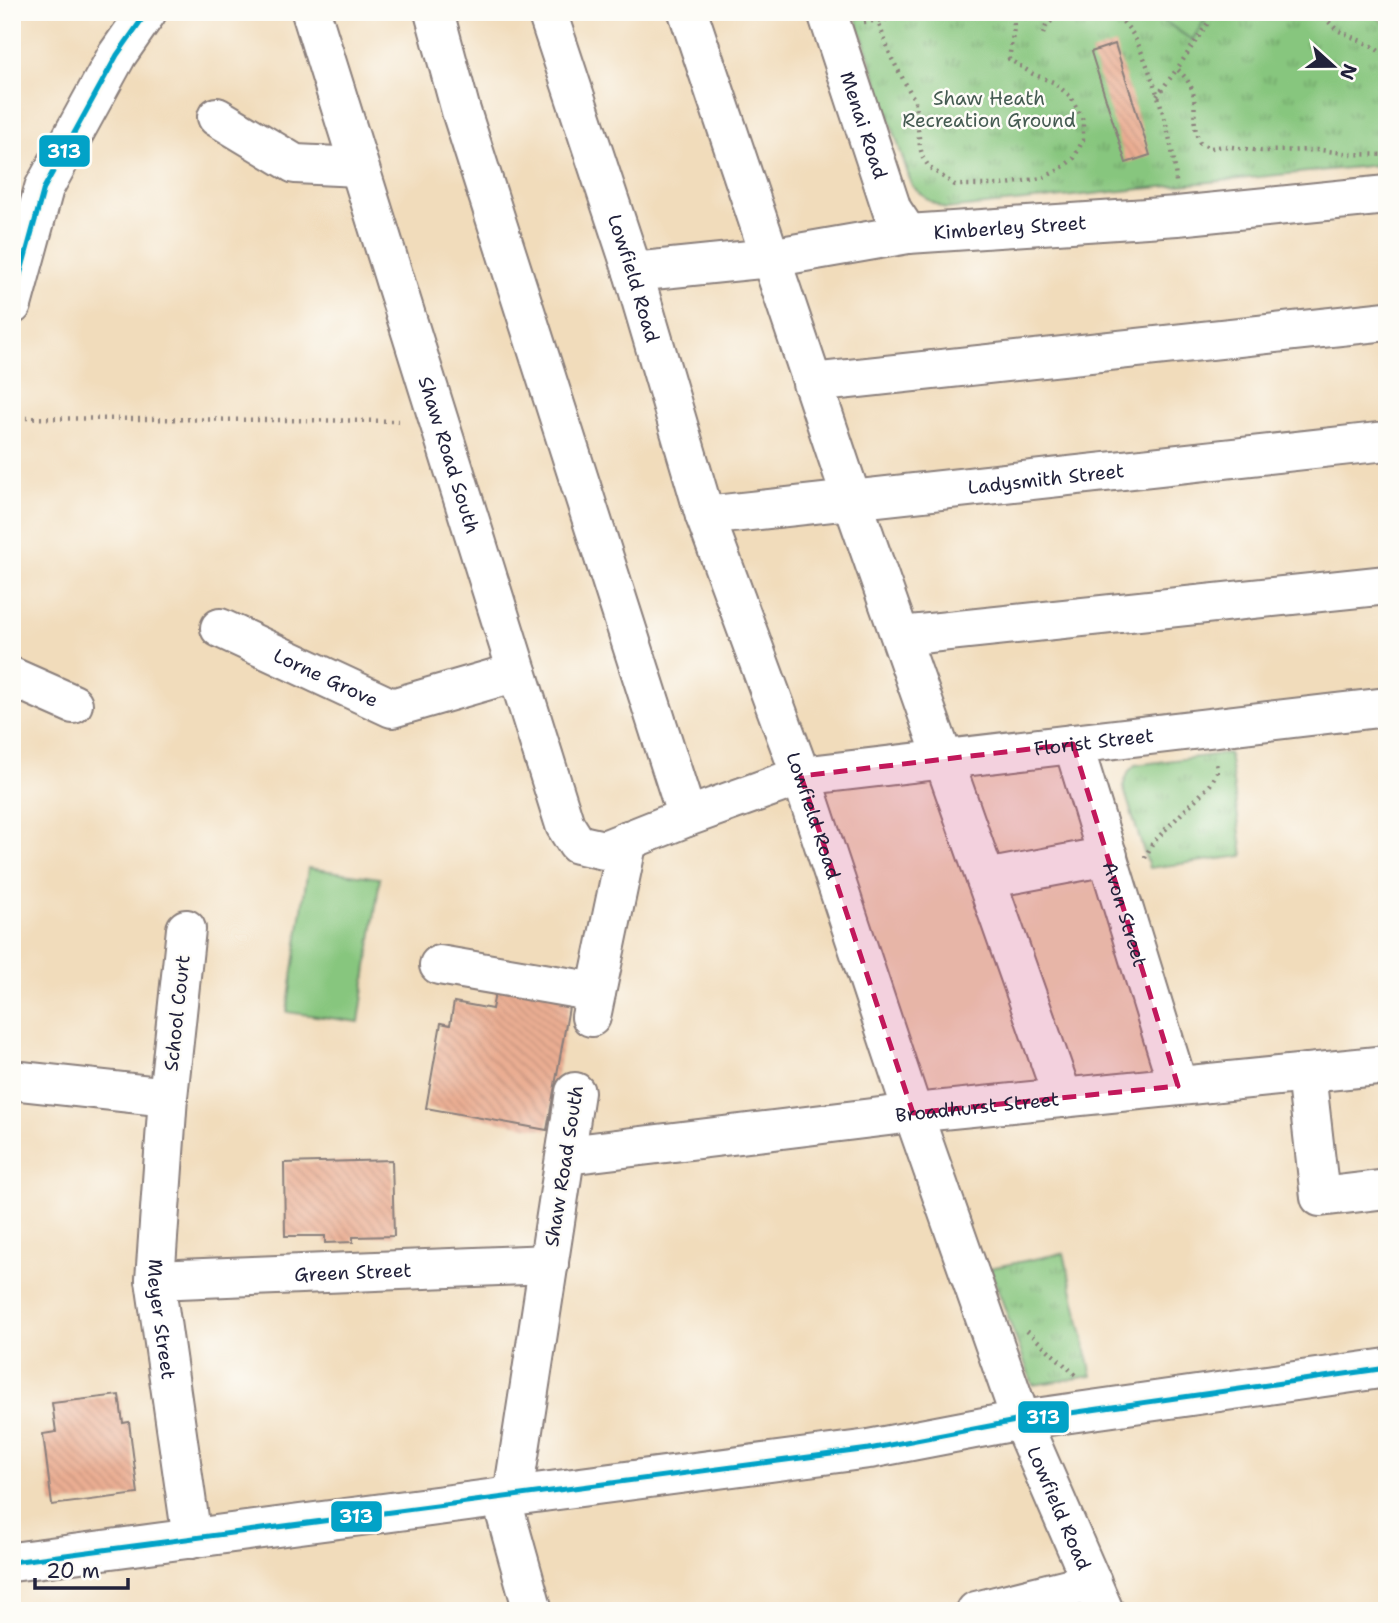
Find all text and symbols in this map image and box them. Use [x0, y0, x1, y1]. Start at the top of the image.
north arrow [1298, 32, 1368, 102]
text: N [1334, 60, 1363, 83]
street label: Menai Road [835, 68, 893, 182]
park label: Shaw Heath Recreation Ground [902, 86, 1076, 133]
line badge: 313 [38, 134, 91, 168]
text: 313 [47, 139, 81, 164]
street label: Kimberley Street [933, 210, 1087, 245]
street label: Lowfield Road [602, 211, 665, 345]
street label: Shaw Road South [413, 373, 486, 537]
street label: Ladysmith Street [966, 457, 1125, 500]
street label: Lorne Grove [270, 642, 382, 712]
street label: Florist Street [1032, 722, 1155, 761]
street label: Lowfield Road [781, 748, 847, 882]
street label: Avon Street [1097, 858, 1153, 970]
street label: School Court [158, 954, 196, 1072]
street label: Shaw Road South [539, 1083, 589, 1249]
street label: Broadhurst Street [894, 1086, 1060, 1128]
street label: Green Street [294, 1257, 412, 1287]
street label: Meyer Street [142, 1258, 182, 1381]
line badge: 313 [1017, 1400, 1070, 1434]
text: 313 [1026, 1405, 1060, 1430]
street label: Lowfield Road [1021, 1442, 1097, 1574]
line badge: 313 [330, 1500, 383, 1533]
text: 313 [339, 1504, 373, 1529]
scale bar [35, 1546, 128, 1590]
text: 20 m [46, 1557, 100, 1585]

